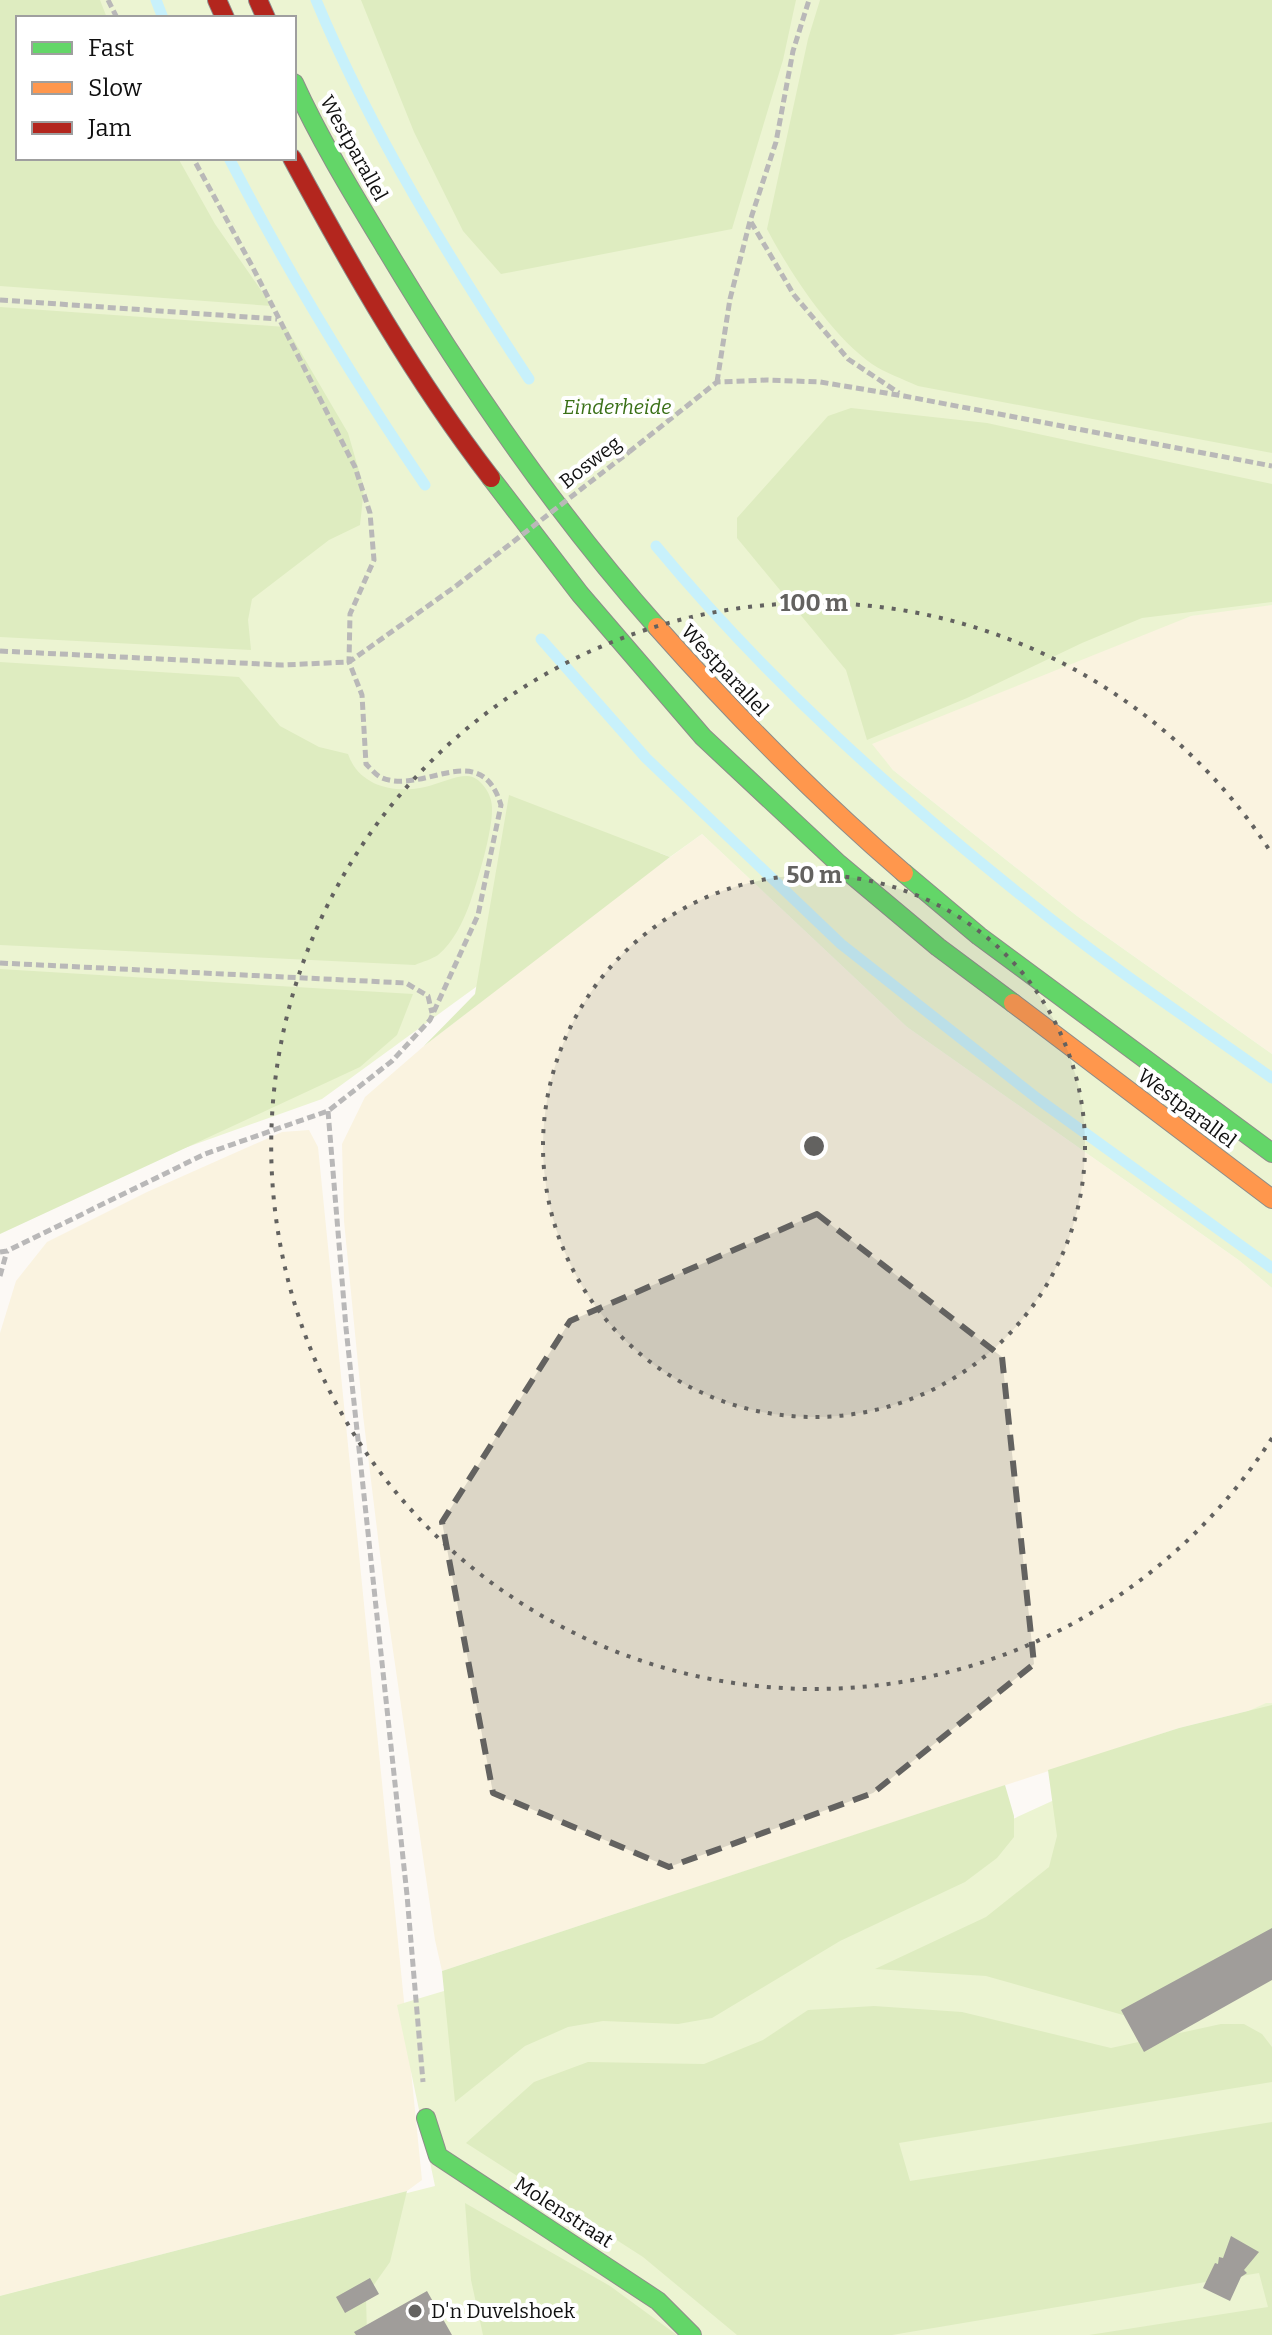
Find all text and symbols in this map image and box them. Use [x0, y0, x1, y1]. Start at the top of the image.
legend [16, 16, 296, 160]
text: Fast [88, 34, 134, 62]
text: Slow [88, 74, 143, 102]
street label: Westparallel [315, 91, 393, 205]
text: Jam [87, 114, 132, 142]
park label: Einderheide [563, 395, 671, 419]
street label: Bosweg [555, 431, 625, 493]
text: 100 m [780, 589, 848, 617]
street label: Westparallel [676, 619, 774, 721]
text: 50 m [786, 861, 842, 889]
street label: Westparallel [1133, 1063, 1241, 1153]
centre of rings [800, 1132, 828, 1160]
street label: Molenstraat [510, 2171, 618, 2253]
place label: D'n Duvelshoek [431, 2299, 576, 2323]
marker: D'n Duvelshoek [406, 2302, 424, 2320]

